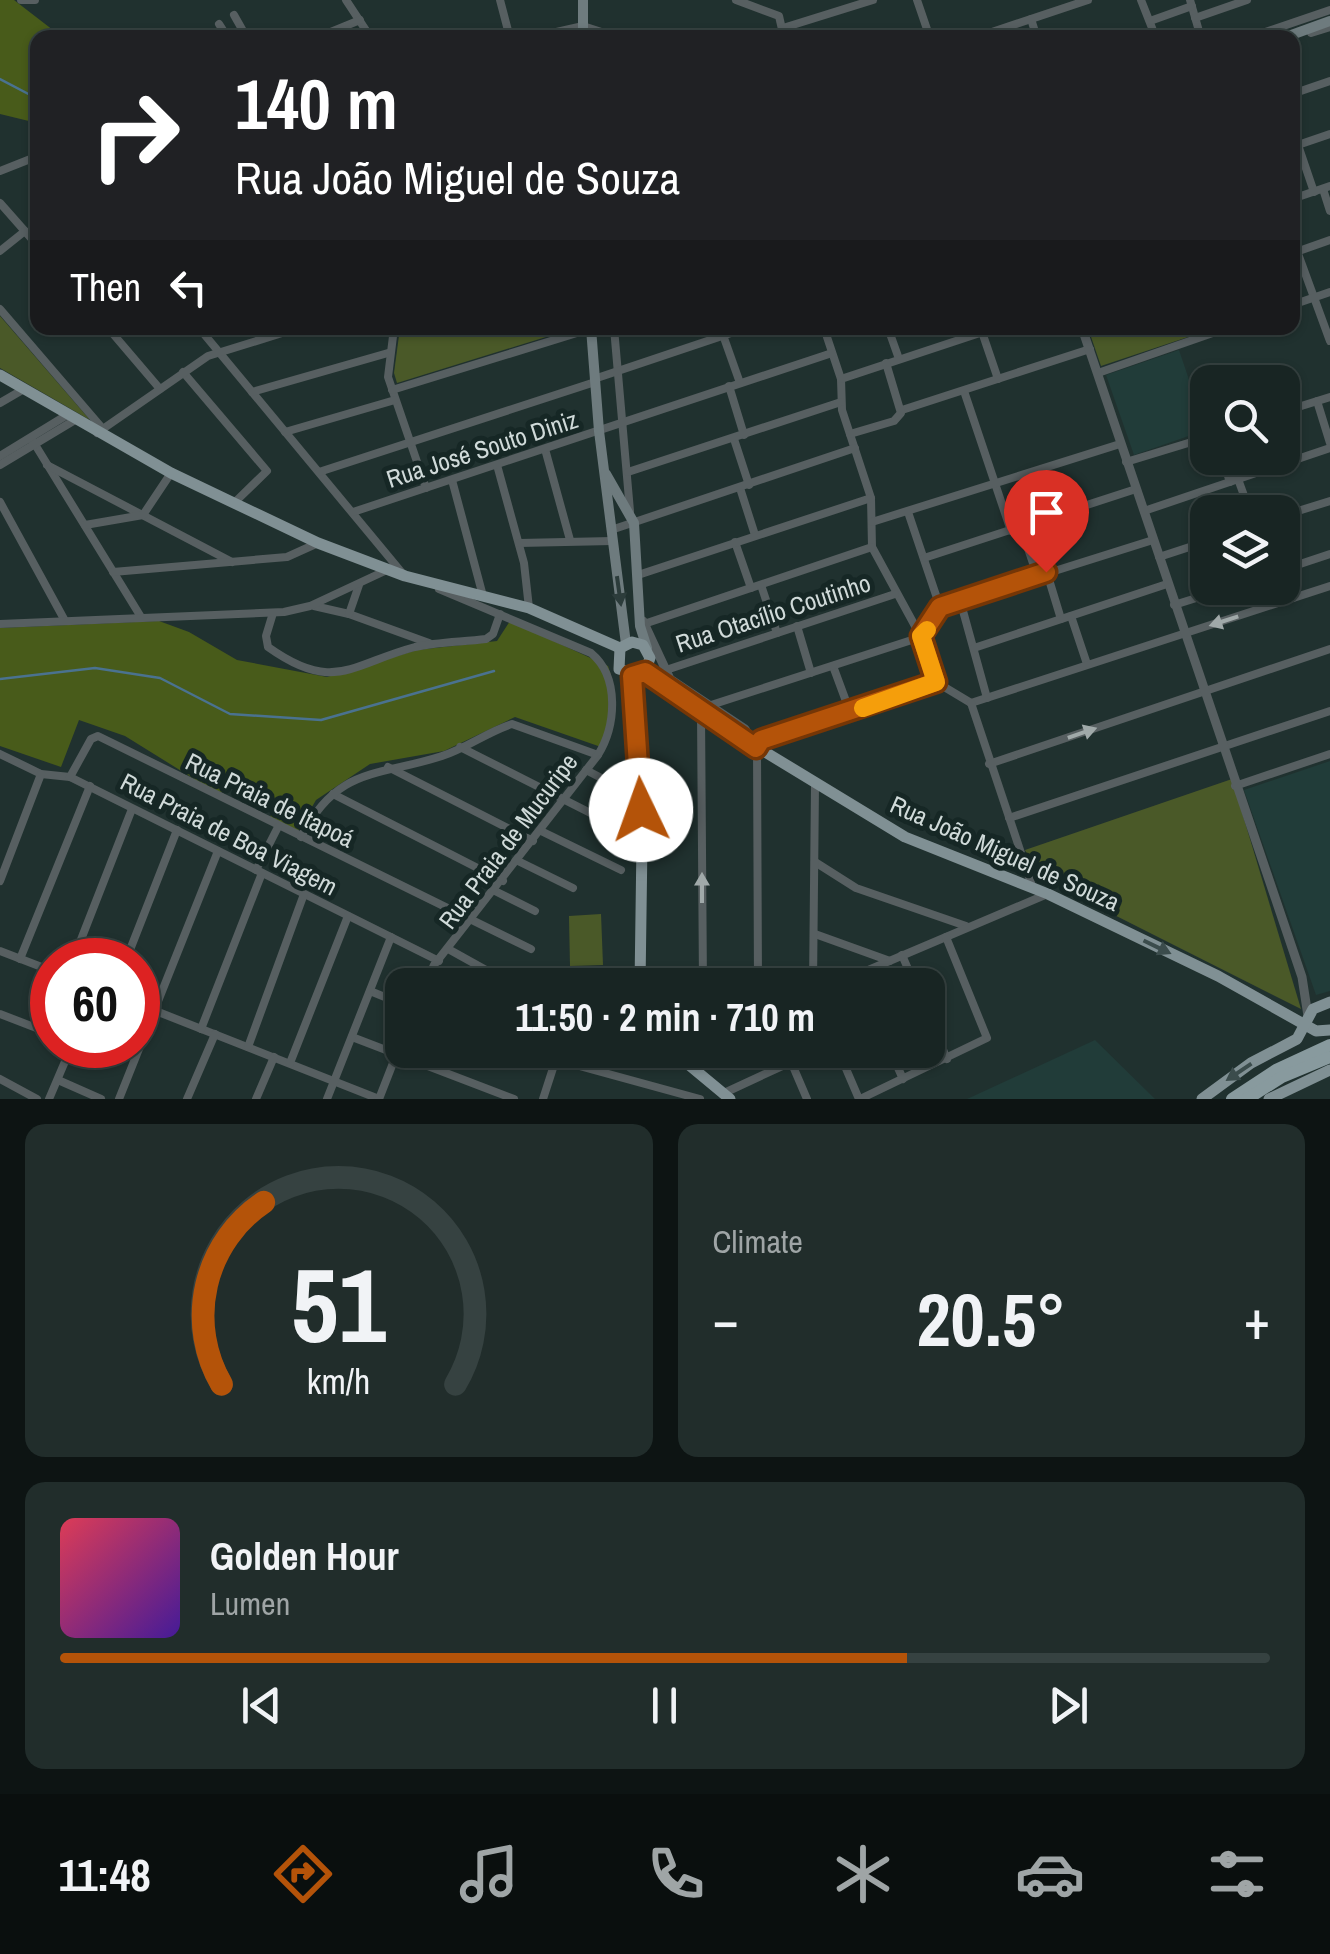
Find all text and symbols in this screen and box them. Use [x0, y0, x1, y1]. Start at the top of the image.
text: 140 m [235, 57, 398, 151]
icon: right [70, 70, 200, 200]
text: Rua João Miguel de Souza [235, 147, 680, 208]
icon: left [161, 260, 216, 315]
text: Then [70, 262, 141, 313]
map controls [1190, 365, 1300, 605]
button: search [1190, 365, 1300, 475]
street label: Rua José Souto Diniz [382, 402, 582, 496]
pin [1004, 470, 1089, 573]
icon: arrive [1019, 485, 1074, 540]
button: layers [1190, 495, 1300, 605]
street label: Rua Otacílio Coutinho [671, 565, 875, 661]
one-way arrow [611, 576, 627, 607]
one-way arrow [1208, 614, 1238, 629]
one-way arrow [1067, 724, 1097, 739]
street label: Rua Praia de Itapoá [180, 744, 360, 856]
street label: Rua Praia de Mucuripe [431, 746, 585, 936]
position arrow [589, 758, 693, 862]
street label: Rua Praia de Boa Viagem [115, 765, 343, 903]
street label: Rua João Miguel de Souza [885, 787, 1125, 919]
one-way arrow [694, 871, 710, 903]
speed limit sign: 60 [30, 938, 160, 1068]
one-way arrow [1143, 938, 1172, 955]
text: 11:50 · 2 min · 710 m [515, 992, 815, 1043]
one-way arrow [1225, 1062, 1252, 1080]
text: Climate [713, 1220, 803, 1263]
text: 51 [291, 1234, 387, 1374]
text: 20.5° [916, 1268, 1066, 1369]
text: − [713, 1282, 739, 1356]
text: + [1244, 1282, 1270, 1356]
text: km/h [307, 1357, 371, 1405]
text: Golden Hour [210, 1531, 399, 1582]
text: Lumen [210, 1582, 290, 1625]
icon: previous [234, 1678, 289, 1733]
icon: pause [637, 1678, 692, 1733]
icon: next [1041, 1678, 1096, 1733]
icon: directions [268, 1839, 338, 1909]
icon: music [454, 1839, 524, 1909]
icon: phone [641, 1839, 711, 1909]
icon: climate [828, 1839, 898, 1909]
icon: car [1015, 1839, 1085, 1909]
icon: filters [1202, 1839, 1272, 1909]
text: 11:48 [58, 1844, 151, 1905]

